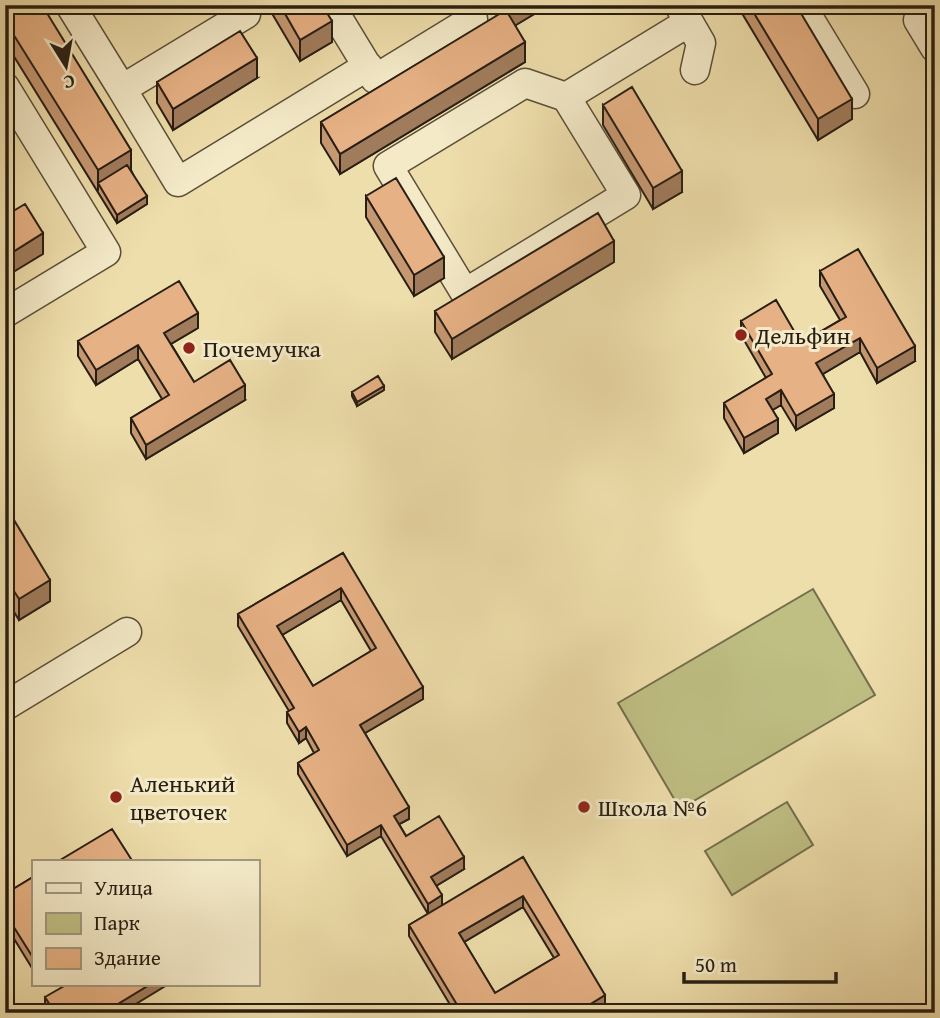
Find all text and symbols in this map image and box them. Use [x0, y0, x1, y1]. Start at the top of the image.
north arrow [32, 32, 102, 102]
text: С [61, 68, 77, 98]
place label: Дельфин [754, 318, 851, 353]
marker: Дельфин [733, 327, 749, 343]
place label: Почемучка [203, 331, 322, 366]
marker: Почемучка [181, 340, 197, 356]
place label: Аленький цветочек [130, 766, 235, 829]
marker: Аленький цветочек [108, 789, 124, 805]
place label: Школа №6 [598, 790, 707, 825]
marker: Школа №6 [576, 799, 592, 815]
legend [32, 860, 259, 986]
text: Улица [94, 872, 153, 903]
text: Парк [94, 907, 140, 938]
scale bar [684, 941, 837, 985]
text: Здание [94, 942, 161, 973]
text: 50 m [695, 949, 737, 980]

